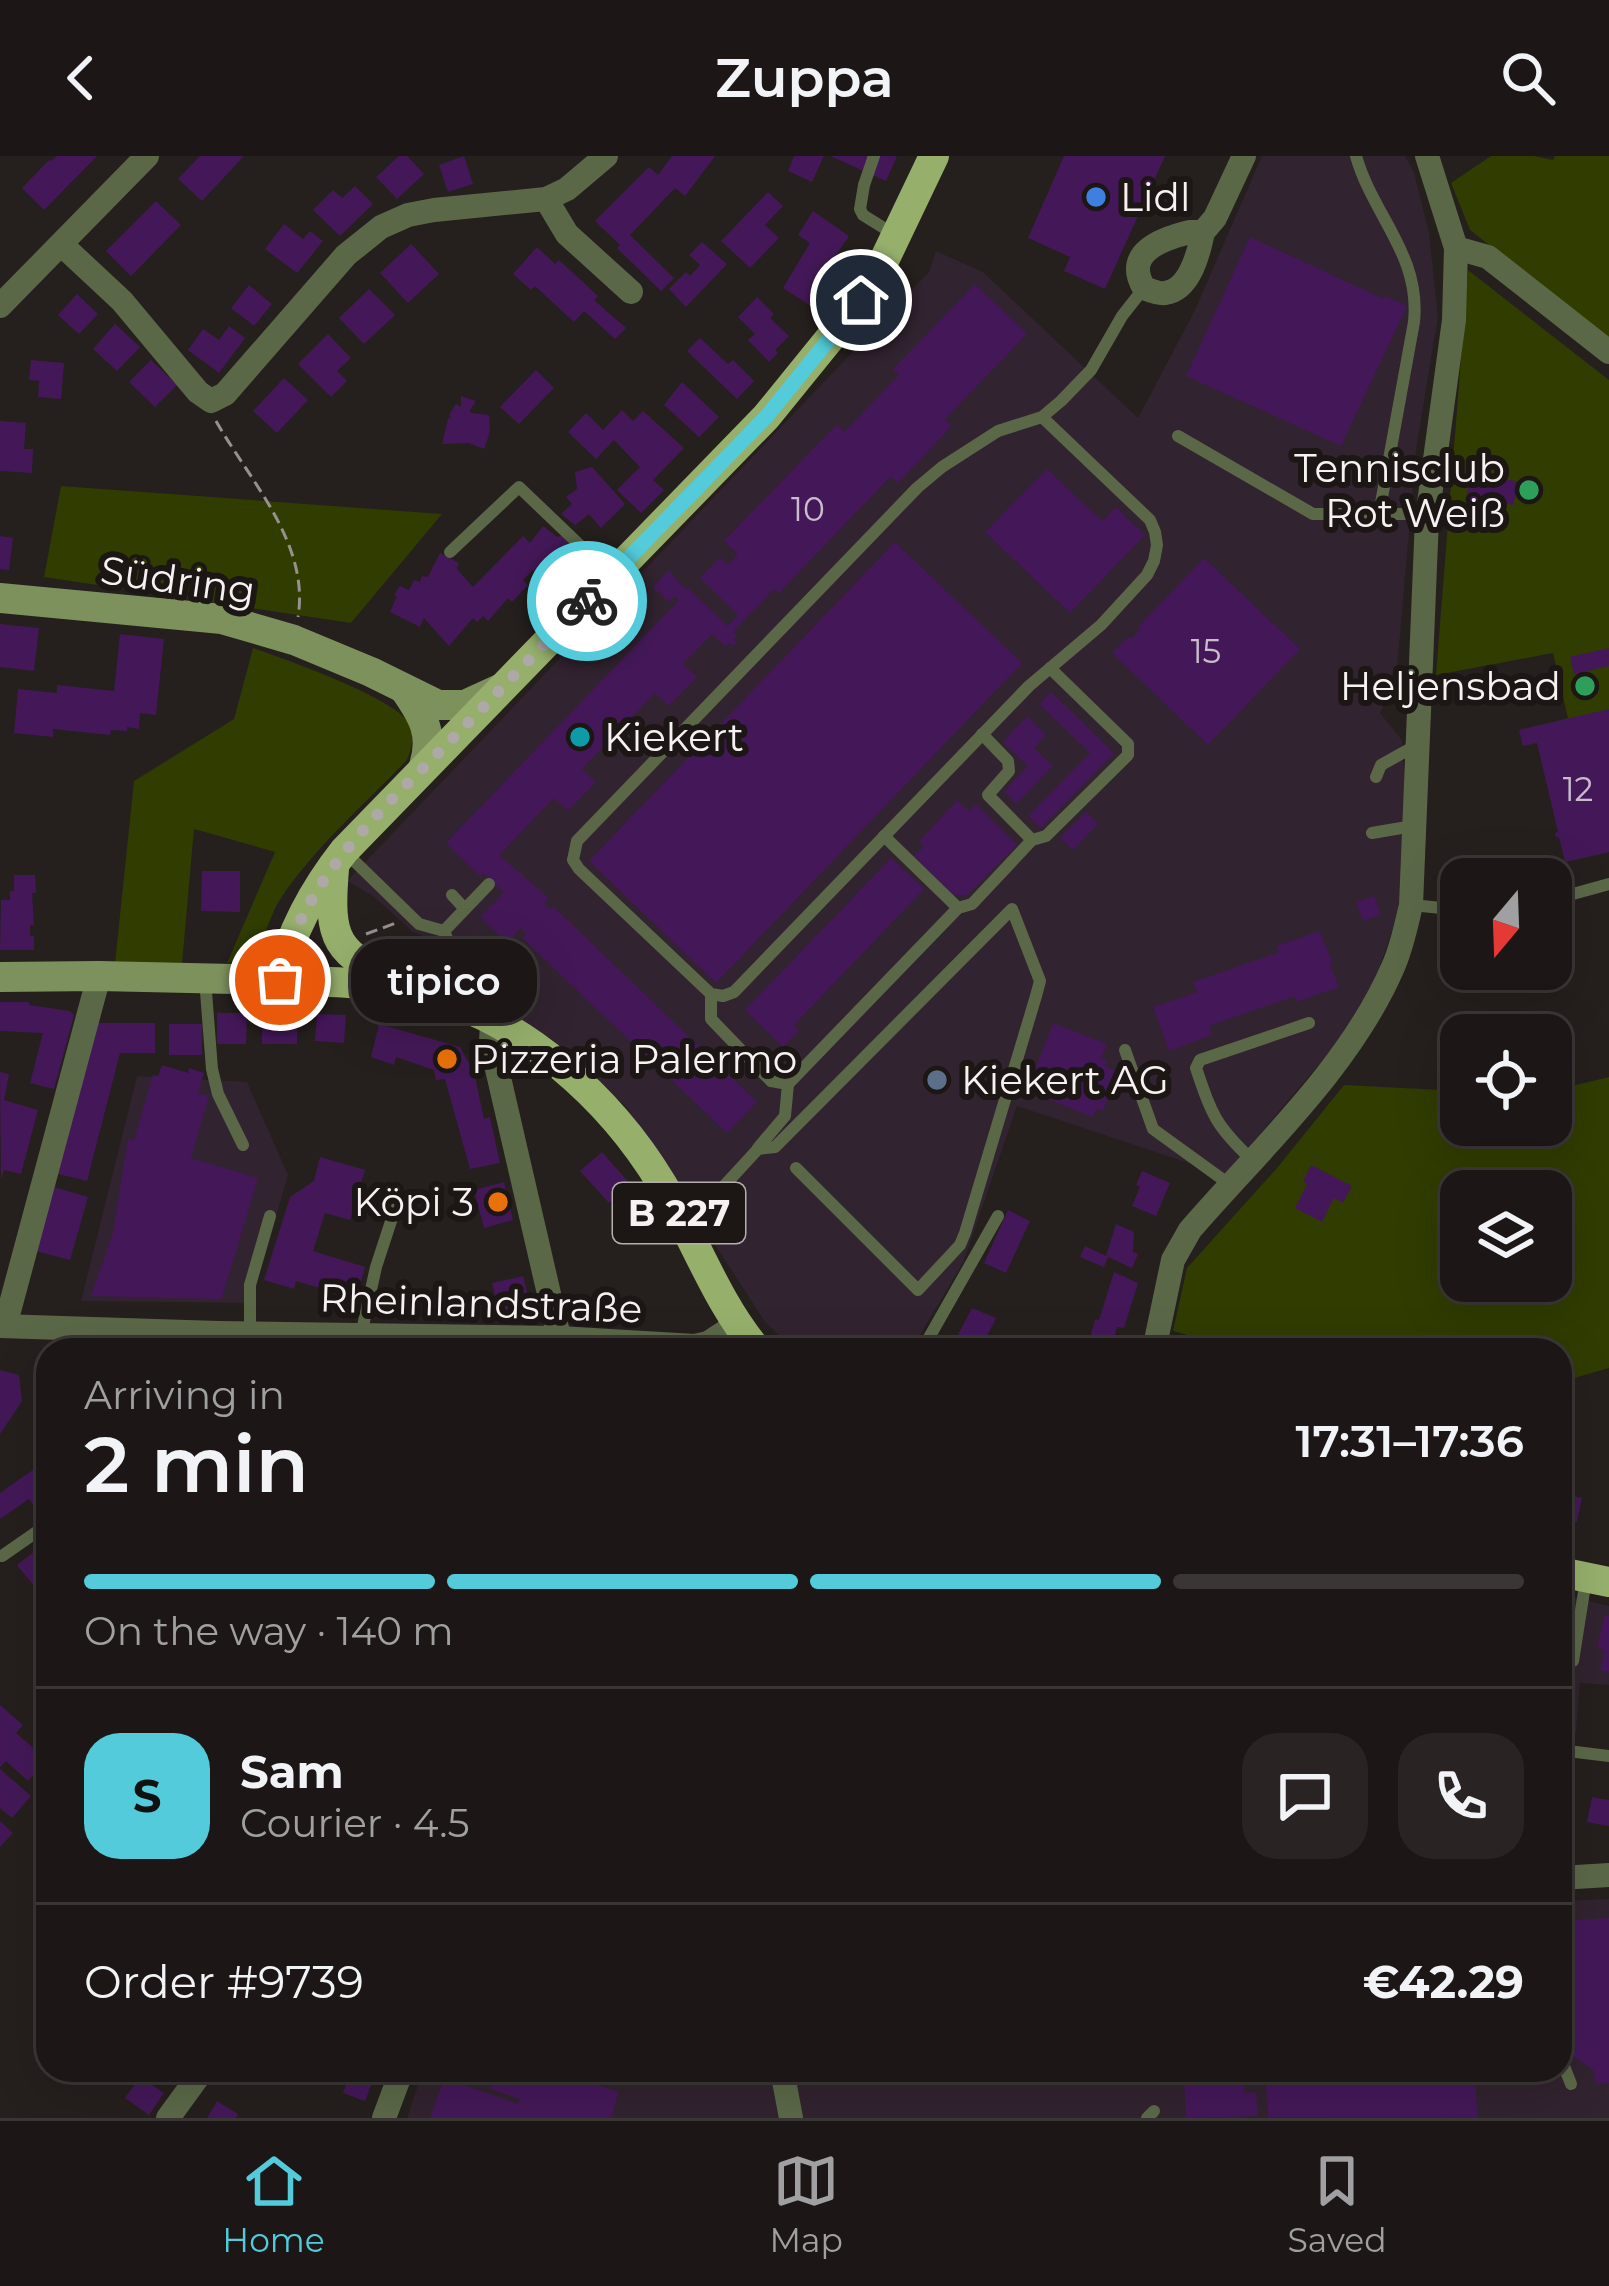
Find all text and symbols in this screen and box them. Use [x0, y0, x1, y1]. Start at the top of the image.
icon: back [48, 45, 114, 111]
text: Zuppa [715, 45, 894, 111]
icon: search [1495, 45, 1561, 111]
place label: Lidl [1120, 173, 1190, 221]
marker: Lidl [1083, 184, 1109, 210]
pin [810, 249, 912, 351]
icon: home [828, 267, 894, 333]
place label: Tennisclub Rot Weiß [1294, 444, 1505, 537]
marker: Tennisclub Rot Weiß [1516, 477, 1542, 503]
house number: 10 [791, 489, 825, 529]
courier [527, 541, 647, 661]
street label: Südring [98, 545, 258, 615]
icon: bike [554, 568, 620, 634]
house number: 15 [1191, 631, 1221, 671]
place label: Heljensbad [1340, 662, 1561, 710]
marker: Heljensbad [1572, 673, 1598, 699]
place label: Kiekert [604, 713, 744, 761]
marker: Kiekert [567, 724, 593, 750]
house number: 12 [1563, 769, 1593, 809]
north arrow [1440, 858, 1572, 990]
map controls [1440, 858, 1572, 1302]
pin [229, 929, 331, 1031]
callout: tipico [352, 938, 538, 1022]
icon: bag [247, 947, 313, 1013]
text: tipico [387, 957, 501, 1005]
button: locate [1440, 1014, 1572, 1146]
place label: Pizzeria Palermo [471, 1035, 797, 1083]
marker: Pizzeria Palermo [434, 1046, 460, 1072]
place label: Kiekert AG [961, 1056, 1169, 1104]
marker: Kiekert AG [924, 1067, 950, 1093]
button: layers [1440, 1170, 1572, 1302]
place label: Köpi 3 [354, 1178, 474, 1226]
road number: B 227 [613, 1183, 745, 1243]
marker: Köpi 3 [485, 1189, 511, 1215]
street label: Rheinlandstraße [319, 1273, 643, 1333]
text: Arriving in [84, 1371, 285, 1419]
text: 17:31–17:36 [1295, 1413, 1524, 1468]
text: 2 min [84, 1416, 309, 1512]
text: On the way · 140 m [84, 1607, 454, 1655]
button: chat [1242, 1733, 1368, 1859]
button: phone [1398, 1733, 1524, 1859]
text: Sam [240, 1744, 344, 1799]
text: S [133, 1768, 161, 1823]
text: Courier · 4.5 [240, 1799, 470, 1847]
text: Order #9739 [84, 1954, 364, 2009]
text: €42.29 [1363, 1954, 1524, 2009]
tab: Home [222, 2148, 325, 2260]
tab: Map [769, 2148, 843, 2260]
tab: Saved [1288, 2148, 1387, 2260]

